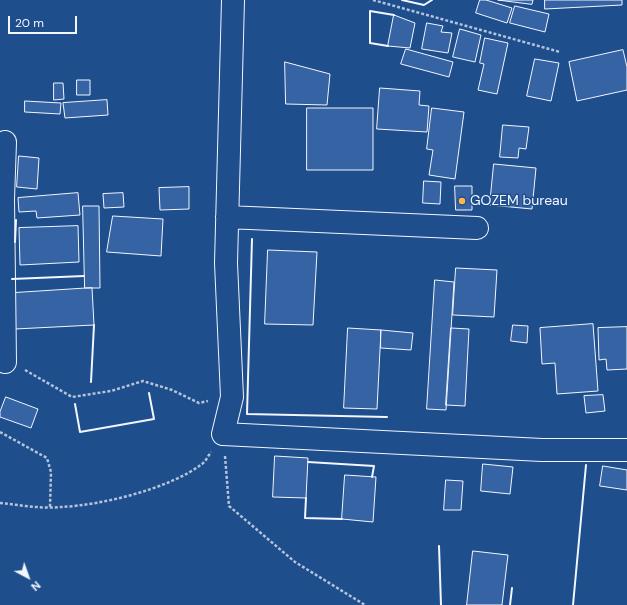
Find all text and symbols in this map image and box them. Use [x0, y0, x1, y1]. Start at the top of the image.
scale bar [10, 8, 79, 34]
text: 20 m [15, 15, 44, 31]
place label: GOZEM bureau [470, 193, 568, 209]
marker: GOZEM bureau [457, 196, 467, 206]
north arrow [8, 557, 48, 597]
text: N [28, 578, 43, 594]

